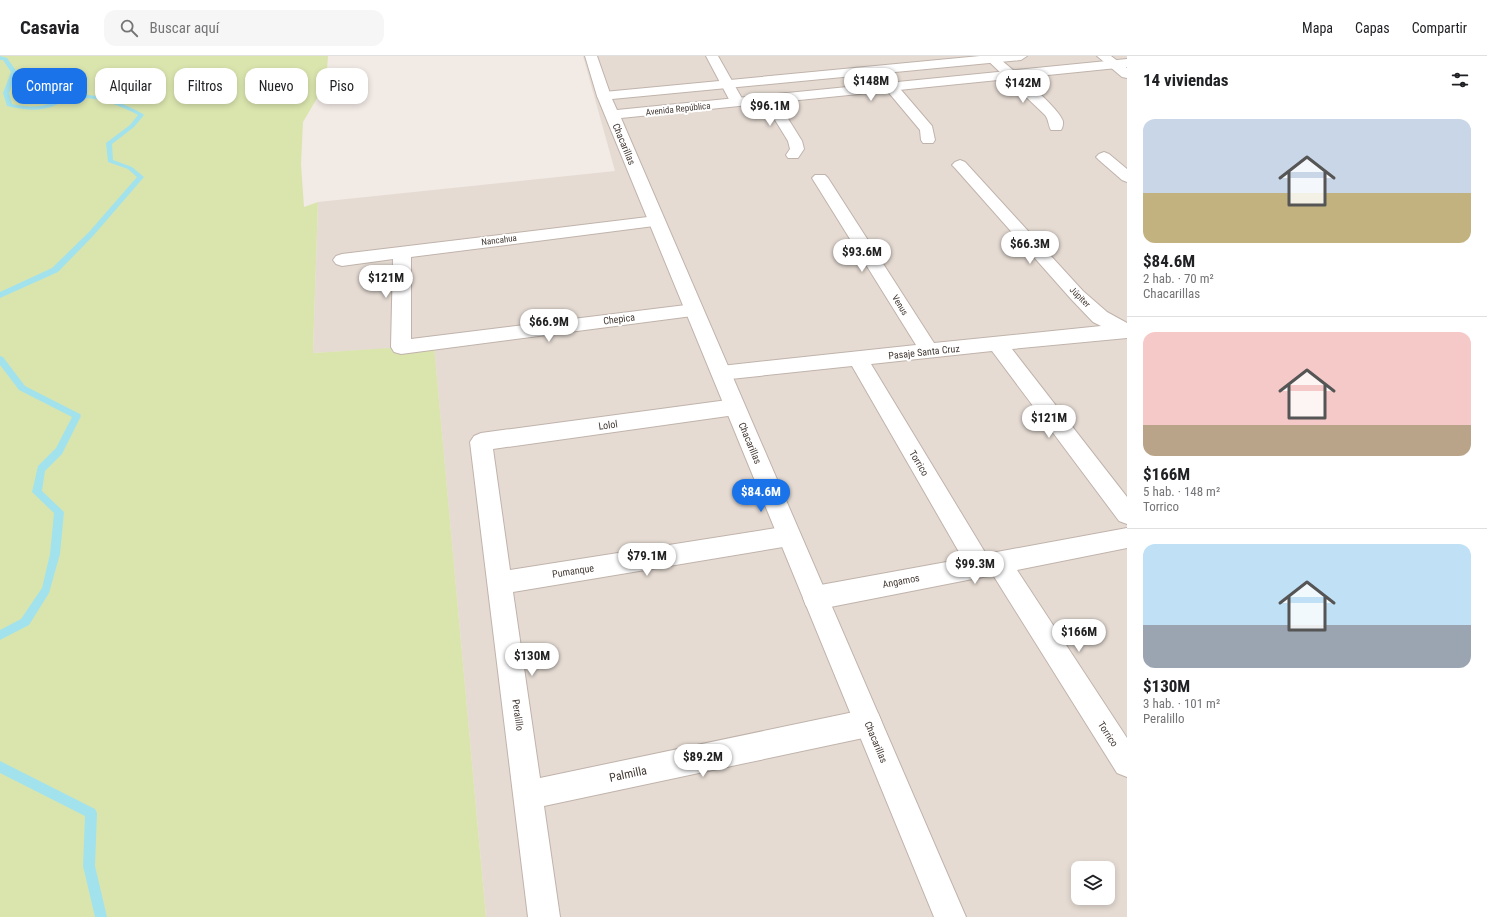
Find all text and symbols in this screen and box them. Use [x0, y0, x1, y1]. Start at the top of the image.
search box [104, 10, 384, 46]
text: Casavia [20, 16, 80, 39]
icon: search [118, 17, 140, 39]
text: Buscar aquí [150, 19, 219, 37]
text: Mapa [1302, 20, 1333, 36]
text: Capas [1355, 20, 1390, 36]
text: Compartir [1412, 20, 1467, 36]
chip: Comprar [12, 68, 87, 104]
chip: Alquilar [95, 68, 166, 104]
chip: Filtros [174, 68, 237, 104]
chip: Nuevo [245, 68, 308, 104]
chip: Piso [316, 68, 368, 104]
pin: $148M [843, 68, 899, 102]
icon: filters [1449, 69, 1471, 91]
pin: $142M [995, 70, 1051, 104]
text: 14 viviendas [1143, 70, 1229, 90]
text: $148M [853, 73, 889, 88]
text: $142M [1005, 75, 1041, 90]
pin: $96.1M [737, 93, 803, 127]
text: $96.1M [750, 98, 790, 113]
street label: Avenida República [645, 101, 711, 117]
street label: Chacarillas [610, 122, 638, 167]
icon: home [1271, 145, 1343, 217]
pin: $66.3M [997, 231, 1063, 265]
street label: Nancahua [481, 233, 517, 247]
text: $66.3M [1010, 236, 1050, 251]
pin: $93.6M [829, 239, 895, 273]
text: $93.6M [842, 244, 882, 259]
text: $84.6M [1143, 251, 1195, 271]
pin: $121M [358, 265, 414, 299]
text: $121M [368, 270, 404, 285]
text: 2 hab. · 70 m² [1143, 271, 1214, 286]
street label: Júpiter [1068, 285, 1092, 309]
text: Chacarillas [1143, 286, 1200, 301]
street label: Venus [890, 293, 910, 317]
pin: $66.9M [516, 309, 582, 343]
street label: Chepica [603, 312, 636, 326]
text: $66.9M [529, 314, 569, 329]
street label: Pasaje Santa Cruz [888, 343, 960, 361]
icon: home [1271, 358, 1343, 430]
pin: $121M [1021, 405, 1077, 439]
text: $121M [1031, 410, 1067, 425]
street label: Lolol [598, 418, 618, 432]
street label: Chacarillas [736, 421, 764, 466]
street label: Torrico [907, 448, 931, 478]
text: $166M [1143, 464, 1190, 484]
pin: $84.6M [728, 479, 794, 513]
text: $84.6M [741, 484, 781, 499]
text: 5 hab. · 148 m² [1143, 484, 1220, 499]
text: Torrico [1143, 499, 1179, 514]
pin: $79.1M [614, 543, 680, 577]
text: $79.1M [627, 548, 667, 563]
pin: $99.3M [942, 551, 1008, 585]
text: $99.3M [955, 556, 995, 571]
street label: Pumanque [551, 562, 595, 580]
icon: home [1271, 570, 1343, 642]
street label: Angamos [882, 572, 921, 590]
pin: $166M [1051, 619, 1107, 653]
text: $166M [1061, 624, 1097, 639]
pin: $130M [504, 643, 560, 677]
text: $130M [514, 648, 550, 663]
text: $130M [1143, 676, 1190, 696]
text: 3 hab. · 101 m² [1143, 696, 1220, 711]
street label: Peralillo [510, 698, 526, 732]
text: Peralillo [1143, 711, 1185, 726]
street label: Torrico [1096, 719, 1120, 749]
street label: Chacarillas [862, 720, 890, 765]
pin: $89.2M [670, 744, 736, 778]
text: $89.2M [683, 749, 723, 764]
street label: Palmilla [608, 763, 648, 785]
map controls [1071, 861, 1115, 905]
button: layers [1071, 861, 1115, 905]

